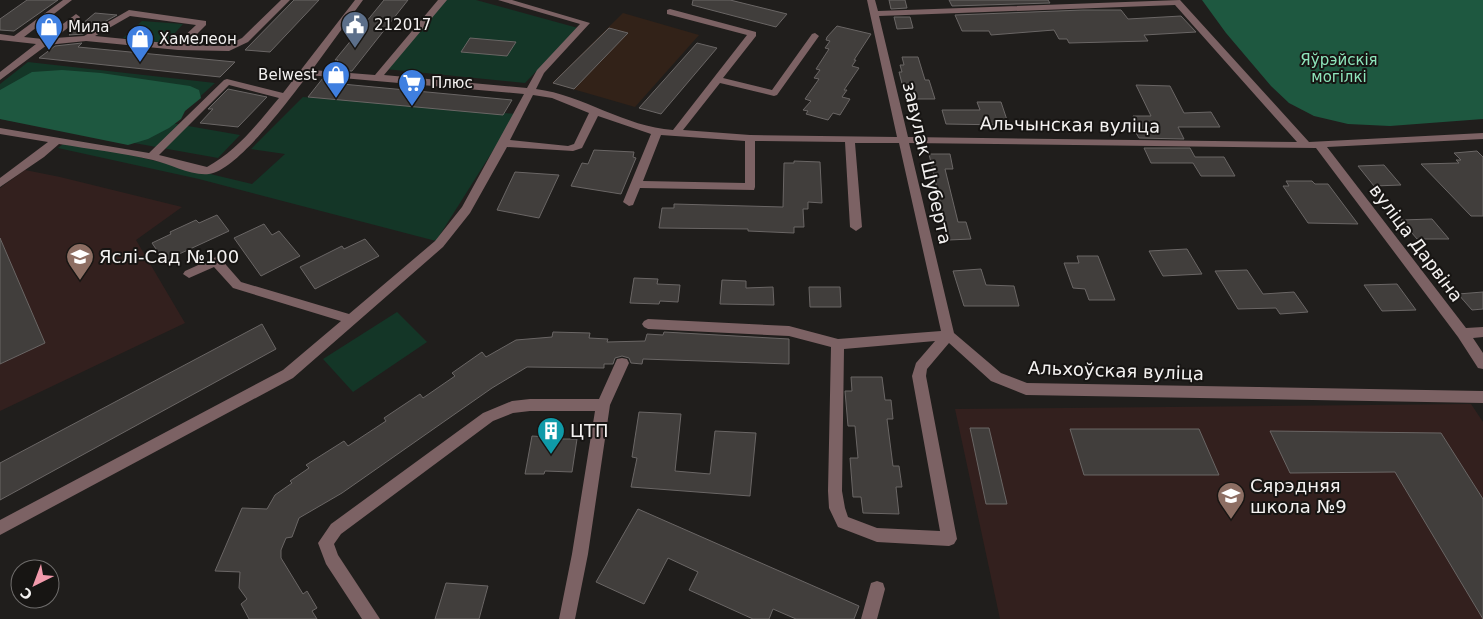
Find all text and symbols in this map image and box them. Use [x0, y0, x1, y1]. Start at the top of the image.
public building icon: 212017 [340, 10, 370, 49]
shop icon: Мила [34, 12, 64, 51]
place label: 212017 [374, 16, 431, 34]
place label: Мила [68, 18, 109, 36]
shop icon: Хамелеон [125, 24, 155, 63]
place label: Хамелеон [159, 30, 237, 48]
park label: Яўрэйскія могілкі [1300, 51, 1378, 86]
shop icon: Belwest [321, 60, 351, 99]
place label: Belwest [258, 66, 317, 84]
supermarket icon: Плюс [397, 68, 427, 107]
place label: Плюс [431, 74, 473, 92]
street label: завулак Шуберта [899, 80, 956, 246]
street label: Альчынская вуліца [980, 112, 1160, 137]
street label: вуліца Дарвіна [1365, 180, 1467, 306]
school or university icon: Яслі-Сад №100 [65, 242, 95, 281]
place label: Яслі-Сад №100 [99, 246, 239, 267]
street label: Альхоўская вуліца [1028, 357, 1204, 384]
building icon: ЦТП [536, 416, 566, 455]
place label: ЦТП [570, 420, 609, 441]
place label: Сярэдняя школа №9 [1250, 475, 1347, 517]
school or university icon: Сярэдняя школа №9 [1216, 481, 1246, 520]
north arrow [10, 559, 60, 609]
text: С [17, 584, 35, 603]

